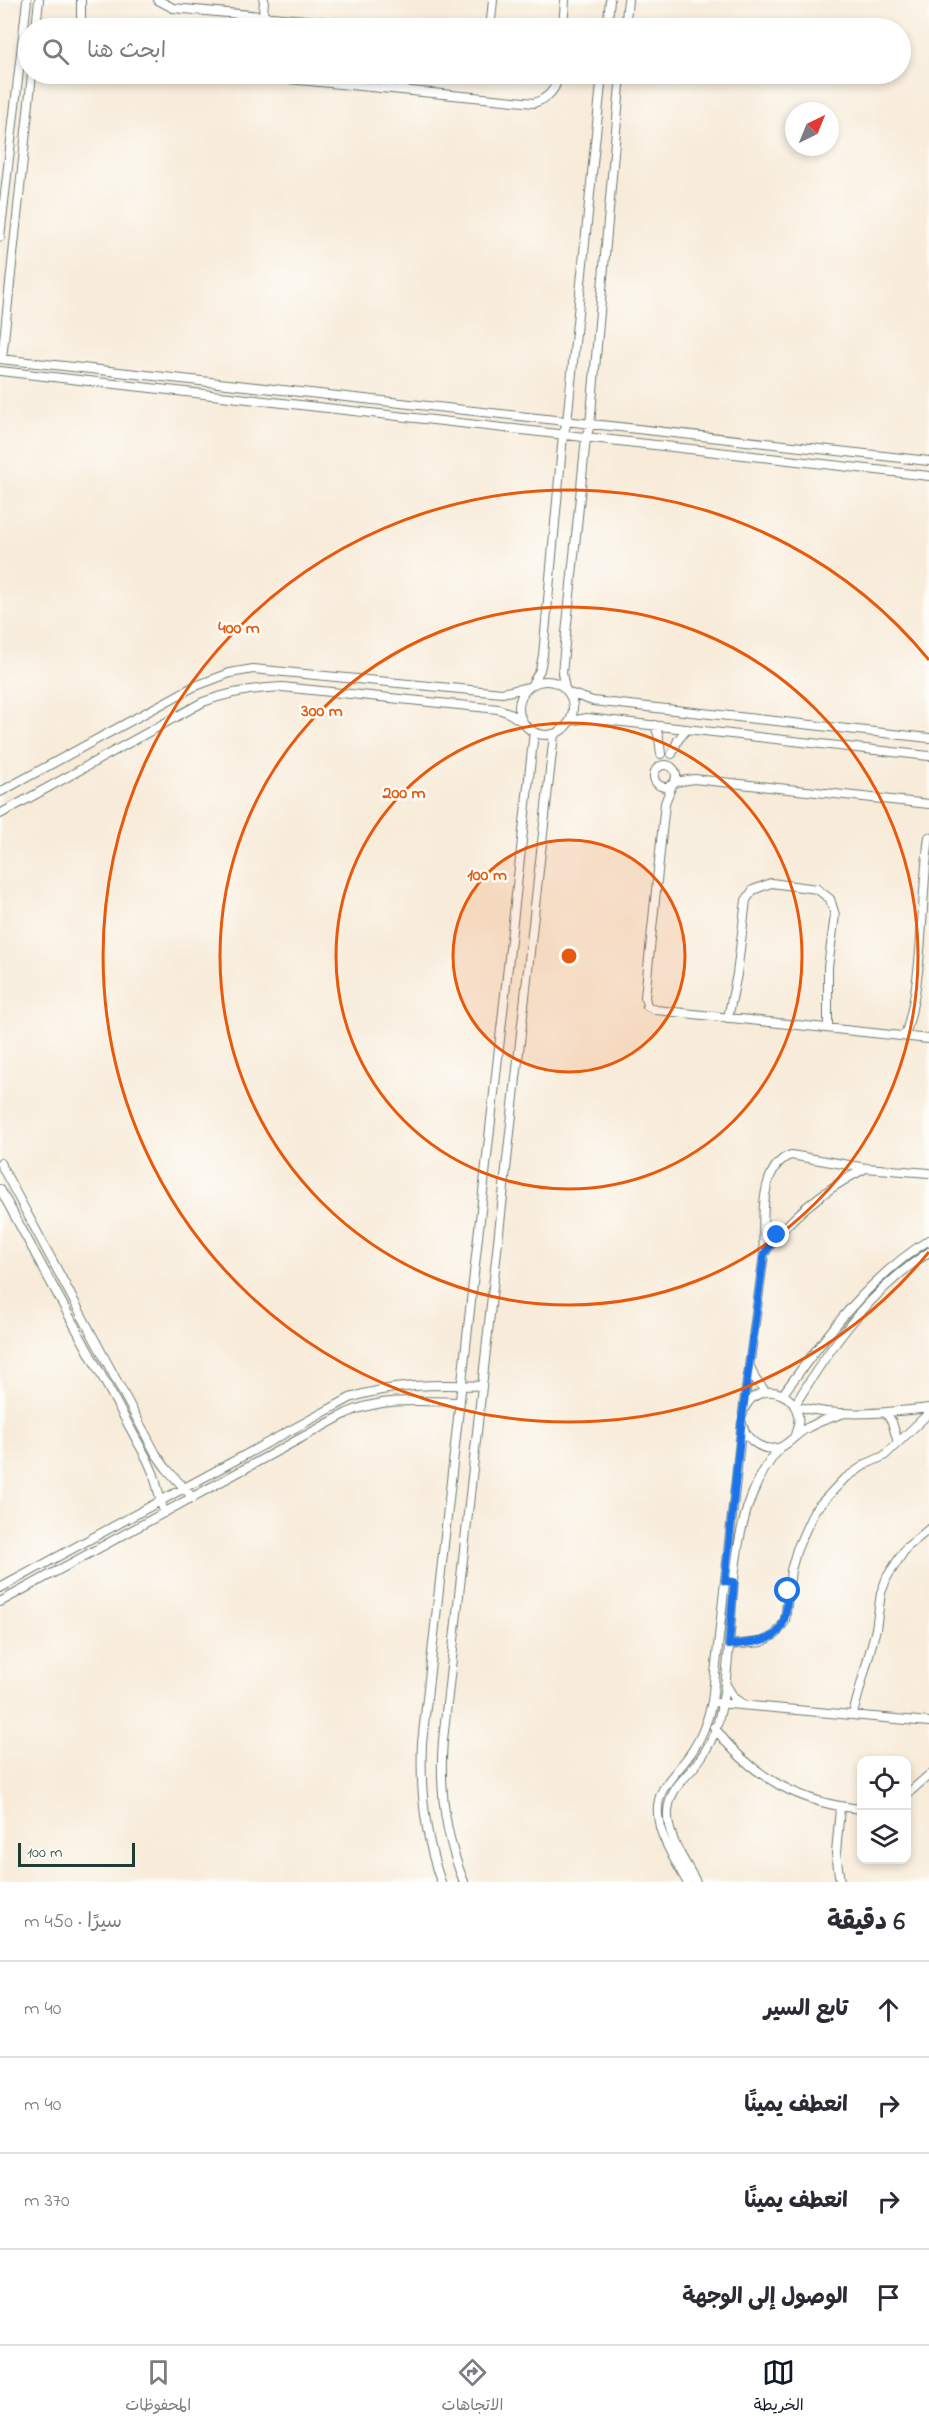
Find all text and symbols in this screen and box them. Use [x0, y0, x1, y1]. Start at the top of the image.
search box [18, 18, 911, 84]
icon: search [39, 35, 72, 68]
text: ابحث هنا [87, 36, 166, 68]
north arrow [785, 102, 839, 156]
text: 400 m [218, 616, 260, 642]
text: 300 m [300, 699, 343, 725]
text: 200 m [382, 781, 426, 807]
text: 100 m [467, 863, 507, 889]
centre of rings [559, 946, 579, 966]
route end [763, 1221, 789, 1247]
route start [774, 1577, 800, 1603]
map controls [857, 1756, 911, 1864]
button: locate [857, 1756, 911, 1810]
button: layers [857, 1810, 911, 1864]
scale bar [18, 1840, 135, 1868]
text: 100 m [27, 1841, 62, 1865]
text: 6 دقيقة [827, 1904, 905, 1942]
text: سيرًا · 450 m [24, 1908, 122, 1937]
icon: ahead [872, 1993, 905, 2026]
text: تابع السير [764, 1994, 848, 2026]
text: 40 m [24, 1995, 61, 2024]
icon: right [872, 2089, 905, 2122]
text: انعطف يمينًا [744, 2090, 848, 2122]
text: 40 m [24, 2091, 61, 2120]
icon: right [872, 2185, 905, 2218]
text: انعطف يمينًا [744, 2186, 848, 2218]
text: 370 m [24, 2187, 70, 2216]
icon: arrive [872, 2281, 905, 2314]
text: الوصول إلى الوجهة [682, 2282, 848, 2314]
tab: المحفوظات [125, 2356, 191, 2419]
tab: الاتجاهات [442, 2356, 503, 2419]
tab: الخريطة [754, 2356, 804, 2419]

